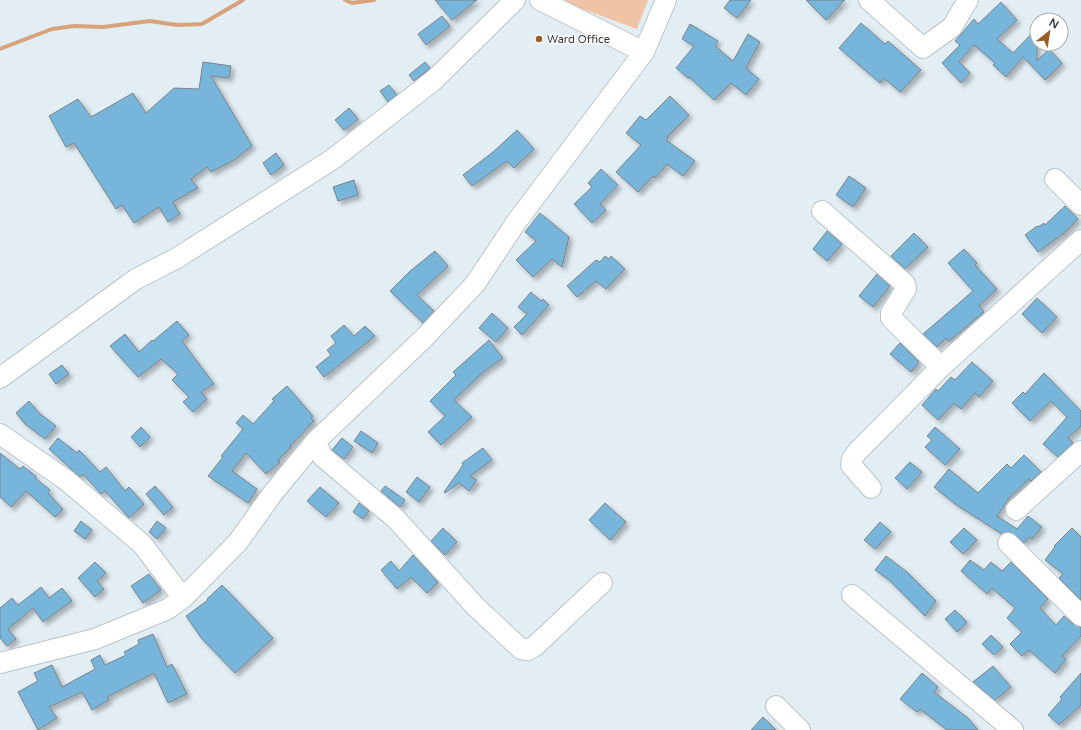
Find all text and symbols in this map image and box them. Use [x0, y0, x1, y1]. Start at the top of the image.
north arrow [1029, 12, 1069, 52]
text: N [1047, 16, 1061, 32]
place label: Ward Office [547, 33, 610, 46]
marker: Ward Office [534, 34, 544, 44]

